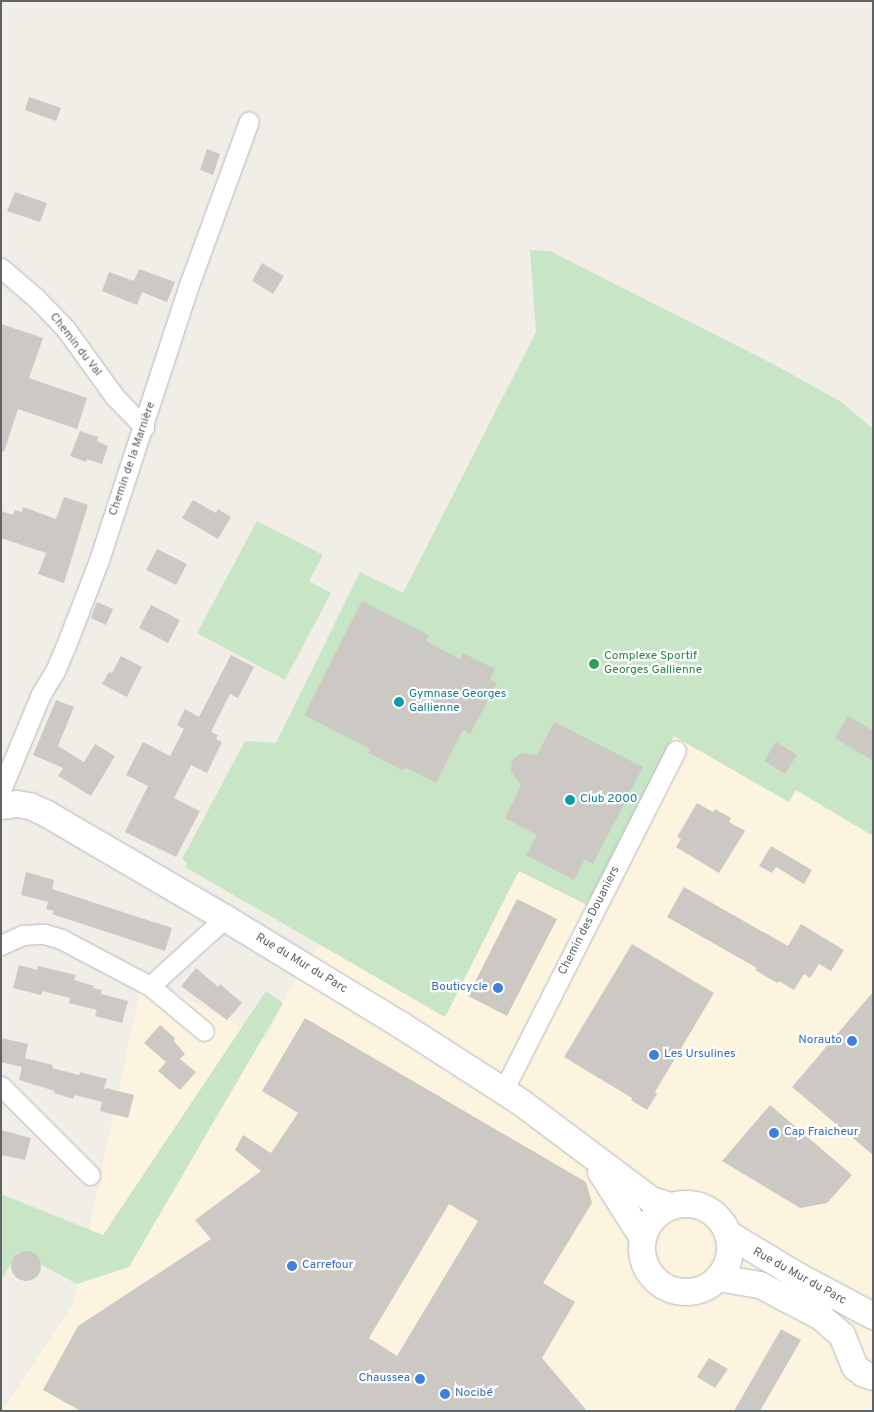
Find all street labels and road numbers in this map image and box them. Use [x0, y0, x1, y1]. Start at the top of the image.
street label: Chemin du Val [46, 310, 104, 380]
street label: Chemin de la Marnière [107, 400, 159, 518]
street label: Chemin des Douaniers [556, 864, 624, 978]
street label: Rue du Mur du Parc [252, 931, 350, 997]
street label: Rue du Mur du Parc [750, 1245, 848, 1309]

